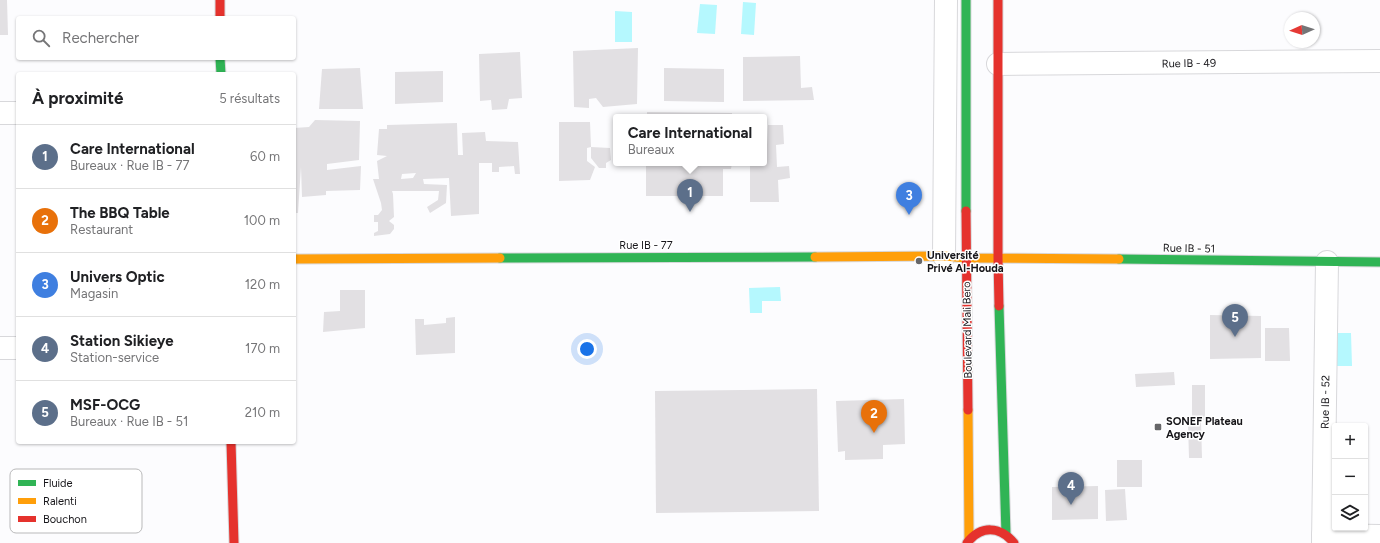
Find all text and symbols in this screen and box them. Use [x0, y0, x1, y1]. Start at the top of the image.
north arrow [1284, 12, 1320, 48]
search box [16, 16, 296, 60]
icon: search [30, 27, 52, 49]
text: Rechercher [62, 29, 139, 47]
street label: Rue IB - 49 [1162, 57, 1216, 70]
text: À proximité [32, 88, 123, 108]
text: 5 résultats [219, 91, 280, 106]
popup [613, 114, 767, 166]
text: Care International [628, 124, 752, 142]
text: Care International [70, 140, 195, 158]
text: Bureaux [628, 142, 674, 157]
text: 1 [42, 149, 48, 164]
text: 60 m [250, 149, 280, 164]
text: Bureaux · Rue IB - 77 [70, 158, 189, 173]
pin: 1 [677, 179, 703, 212]
pin: 3 [896, 182, 922, 215]
text: The BBQ Table [70, 204, 170, 222]
text: 2 [41, 213, 49, 228]
text: 100 m [244, 213, 280, 228]
text: Restaurant [70, 222, 133, 237]
street label: Rue IB - 77 [619, 239, 673, 252]
street label: Rue IB - 51 [1163, 242, 1215, 255]
place label: Université Privé Al-Houda [927, 249, 1004, 275]
marker: Université Privé Al-Houda [914, 256, 924, 266]
text: Univers Optic [70, 268, 165, 286]
text: 3 [41, 277, 49, 292]
text: 120 m [245, 277, 280, 292]
street label: Boulevard Mali Bero [960, 281, 975, 379]
text: Magasin [70, 286, 118, 301]
pin: 5 [1222, 304, 1248, 337]
text: Station Sikieye [70, 332, 174, 350]
your location [577, 339, 597, 359]
text: 4 [41, 341, 49, 356]
text: 170 m [245, 341, 280, 356]
text: Station-service [70, 350, 159, 365]
street label: Rue IB - 52 [1319, 375, 1332, 429]
text: MSF-OCG [70, 396, 140, 414]
pin: 2 [861, 400, 887, 433]
text: 5 [41, 405, 49, 420]
text: 210 m [245, 405, 280, 420]
text: Bureaux · Rue IB - 51 [70, 414, 188, 429]
place label: SONEF Plateau Agency [1166, 415, 1243, 441]
marker: SONEF Plateau Agency [1153, 422, 1163, 432]
map controls [1332, 423, 1368, 531]
button: + [1332, 423, 1368, 459]
button: − [1332, 459, 1368, 495]
legend [10, 469, 142, 533]
pin: 4 [1058, 472, 1084, 505]
text: Fluide [43, 477, 73, 490]
text: Ralenti [43, 495, 77, 508]
button: layers [1332, 495, 1368, 531]
text: Bouchon [43, 513, 87, 526]

